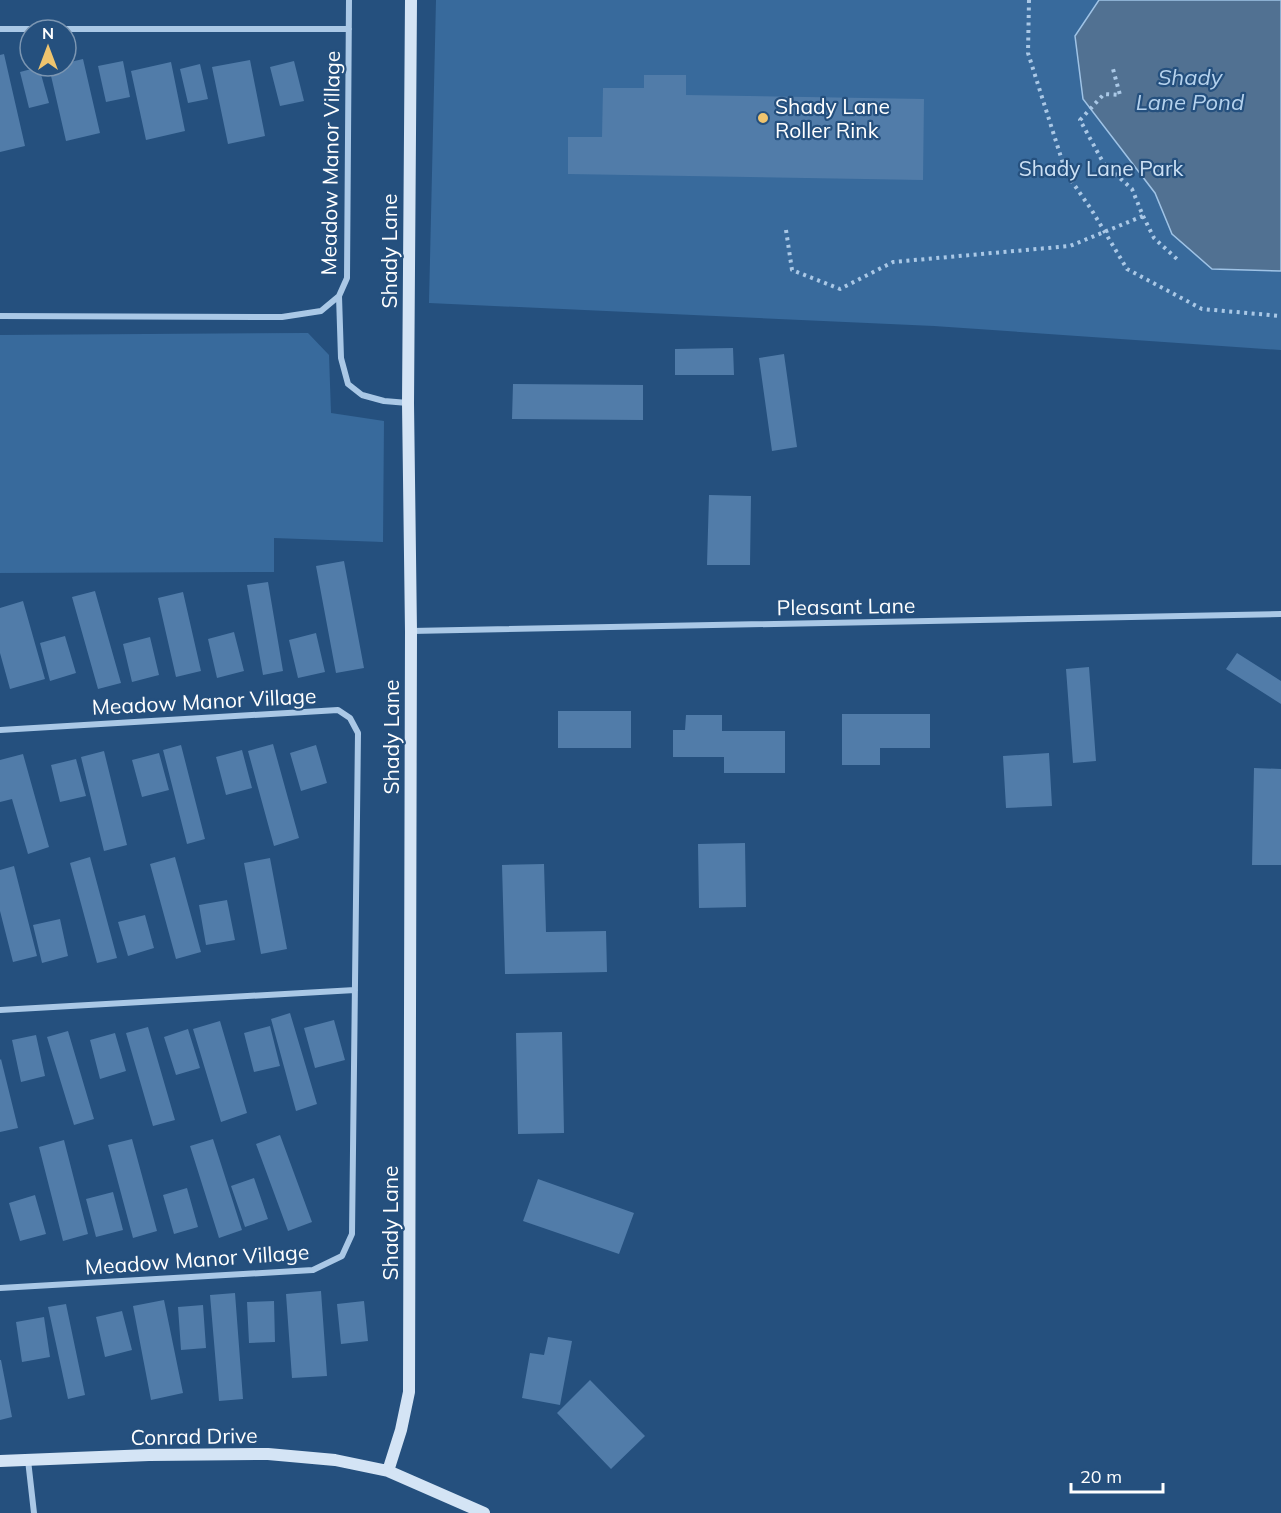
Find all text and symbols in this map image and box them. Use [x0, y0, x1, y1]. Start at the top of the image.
north arrow [18, 18, 78, 78]
text: N [42, 23, 54, 43]
street label: Meadow Manor Village [315, 51, 345, 275]
water label: Shady Lane Pond [1136, 63, 1245, 116]
place label: Shady Lane Roller Rink [775, 93, 890, 143]
marker: Shady Lane Roller Rink [756, 111, 770, 125]
park label: Shady Lane Park [1019, 155, 1184, 181]
street label: Shady Lane [376, 194, 402, 309]
street label: Pleasant Lane [776, 592, 916, 620]
street label: Shady Lane [378, 680, 404, 795]
street label: Meadow Manor Village [91, 682, 317, 720]
street label: Shady Lane [377, 1166, 403, 1281]
street label: Meadow Manor Village [84, 1238, 310, 1280]
street label: Conrad Drive [130, 1422, 258, 1450]
scale bar [1071, 1456, 1162, 1494]
text: 20 m [1080, 1465, 1122, 1488]

